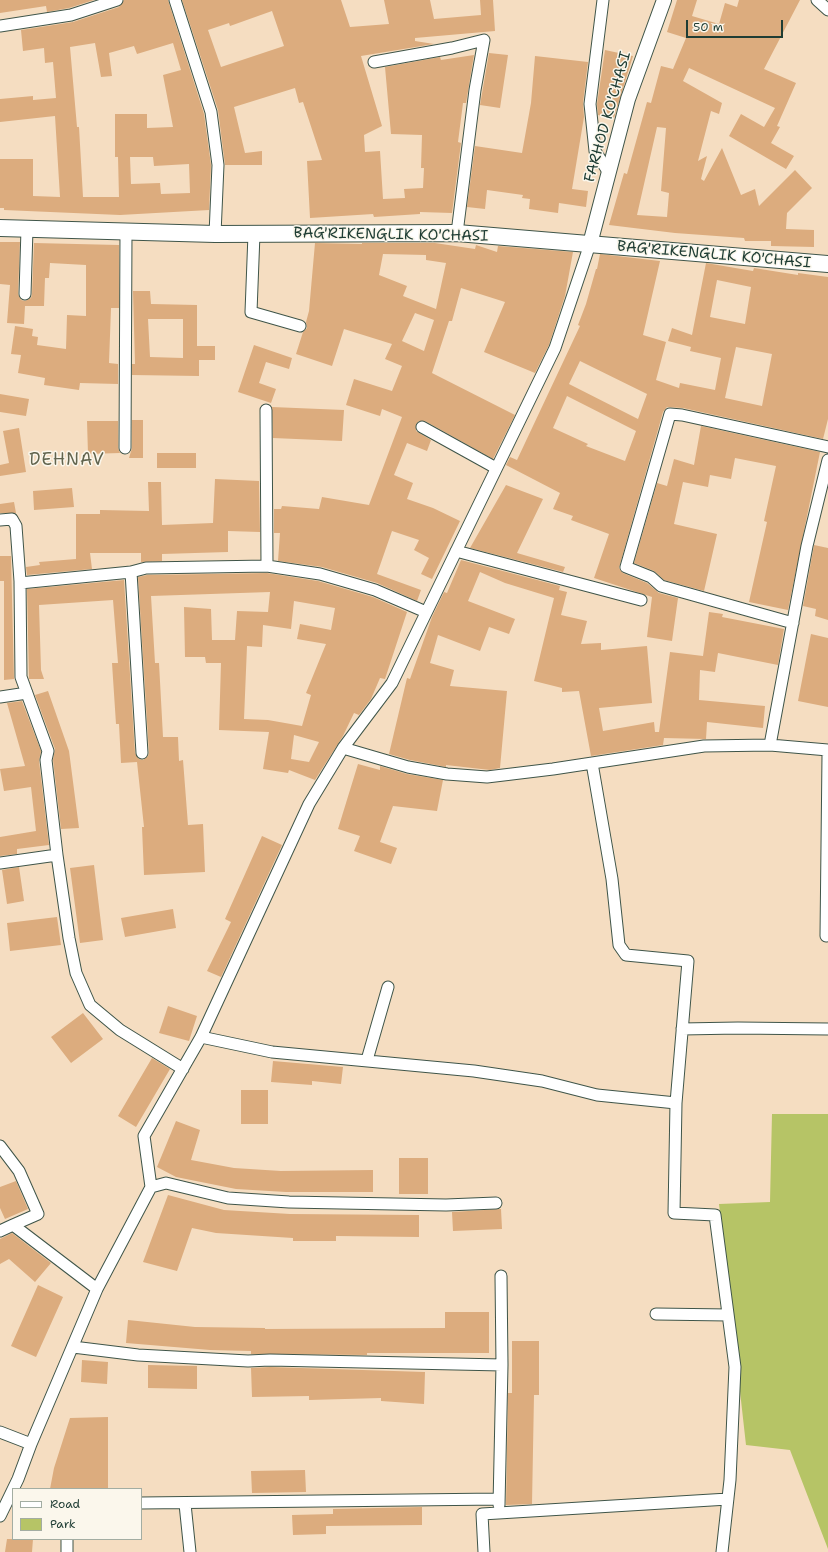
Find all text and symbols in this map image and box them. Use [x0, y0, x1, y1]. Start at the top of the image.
scale bar [688, 12, 785, 38]
text: 50 m [693, 19, 723, 35]
street label: FARHOD KO'CHASI [581, 50, 635, 184]
street label: BAG'RIKENGLIK KO'CHASI [293, 224, 489, 246]
street label: BAG'RIKENGLIK KO'CHASI [616, 238, 812, 272]
district label: DEHNAV [29, 451, 105, 471]
legend [12, 1488, 142, 1540]
text: Road [50, 1496, 80, 1512]
text: Park [50, 1516, 76, 1532]

